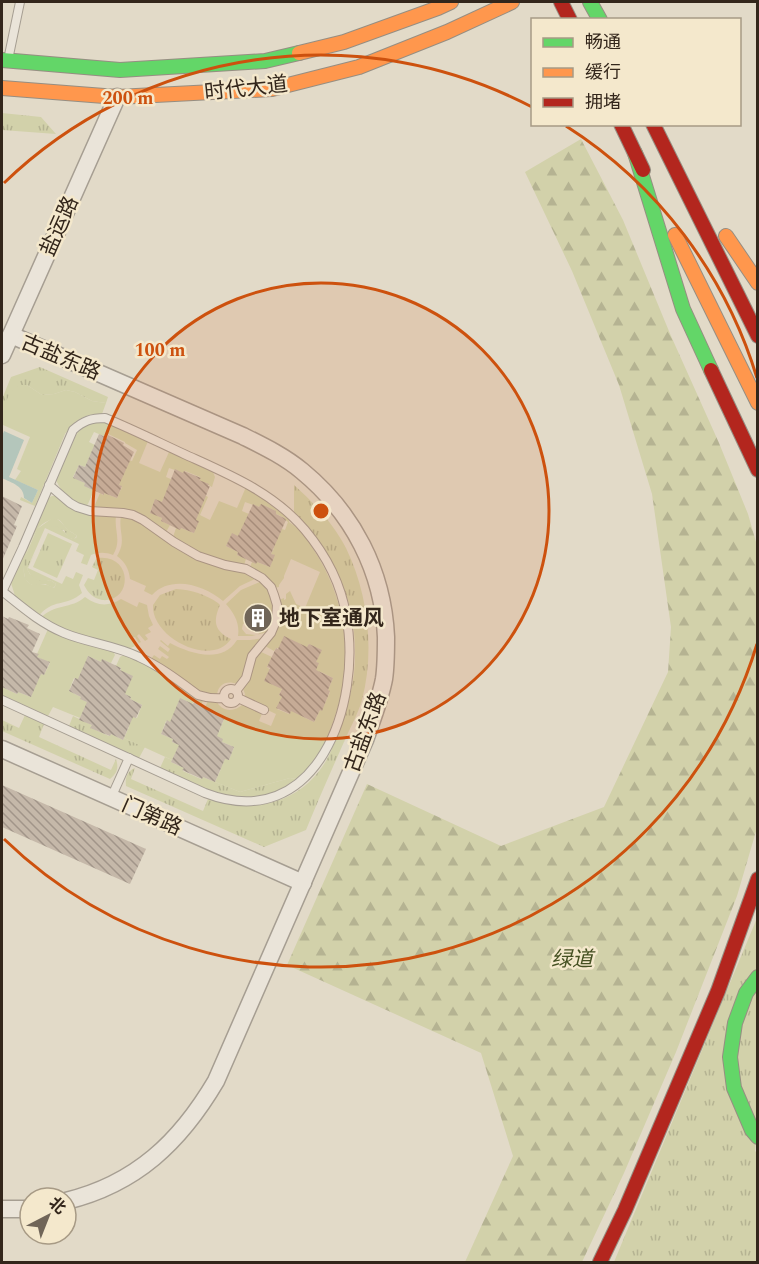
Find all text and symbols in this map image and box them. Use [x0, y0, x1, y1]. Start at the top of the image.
legend [531, 18, 741, 126]
text: 畅通 [585, 29, 621, 56]
text: 缓行 [585, 59, 621, 86]
street label: 时代大道 [203, 69, 290, 109]
text: 200 m [102, 85, 154, 112]
text: 拥堵 [585, 89, 621, 116]
street label: 盐运路 [32, 191, 87, 262]
street label: 古盐东路 [16, 327, 106, 389]
text: 100 m [134, 337, 186, 364]
centre of rings [311, 501, 331, 521]
building icon: 地下室通风 [242, 602, 274, 634]
place label: 地下室通风 [279, 603, 384, 635]
street label: 古盐东路 [337, 687, 395, 777]
street label: 门第路 [116, 789, 187, 844]
park label: 绿道 [551, 944, 596, 976]
north arrow [18, 1186, 78, 1246]
text: 北 [43, 1191, 71, 1220]

